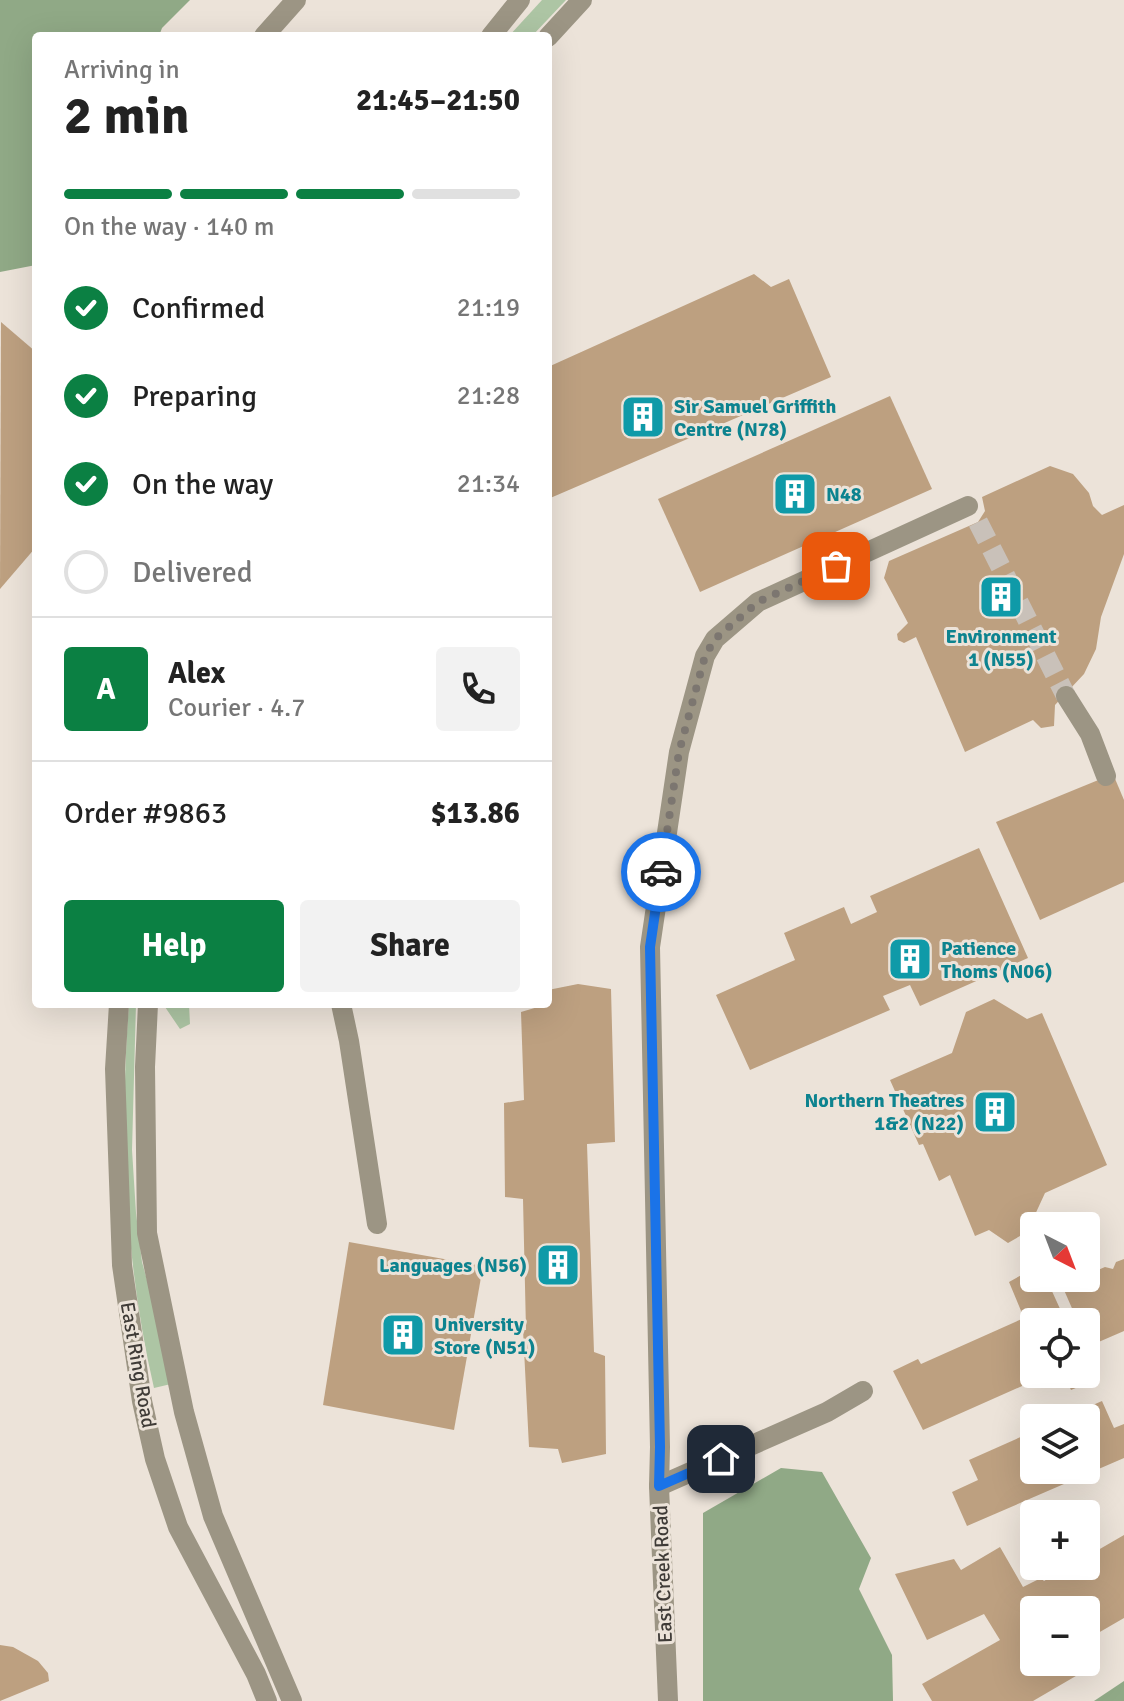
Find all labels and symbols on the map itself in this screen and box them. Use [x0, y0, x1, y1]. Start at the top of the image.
building icon: Sir Samuel Griffith Centre (N78) [619, 393, 667, 441]
place label: Sir Samuel Griffith Centre (N78) [674, 394, 836, 442]
building icon: N48 [771, 470, 819, 518]
place label: N48 [826, 482, 862, 507]
pin [802, 532, 870, 600]
building icon: Environment 1 (N55) [977, 573, 1025, 621]
place label: Environment 1 (N55) [946, 624, 1057, 672]
courier [621, 832, 701, 912]
building icon: Patience Thoms (N06) [886, 935, 934, 983]
place label: Patience Thoms (N06) [941, 936, 1052, 984]
place label: Northern Theatres 1&2 (N22) [804, 1088, 964, 1136]
building icon: Northern Theatres 1&2 (N22) [971, 1088, 1019, 1136]
north arrow [1020, 1212, 1100, 1292]
building icon: Languages (N56) [534, 1241, 582, 1289]
place label: Languages (N56) [379, 1253, 527, 1278]
street label: East Ring Road [115, 1300, 161, 1430]
building icon: University Store (N51) [379, 1311, 427, 1359]
place label: University Store (N51) [434, 1312, 535, 1360]
pin [687, 1425, 755, 1493]
street label: East Creek Road [648, 1505, 678, 1643]

